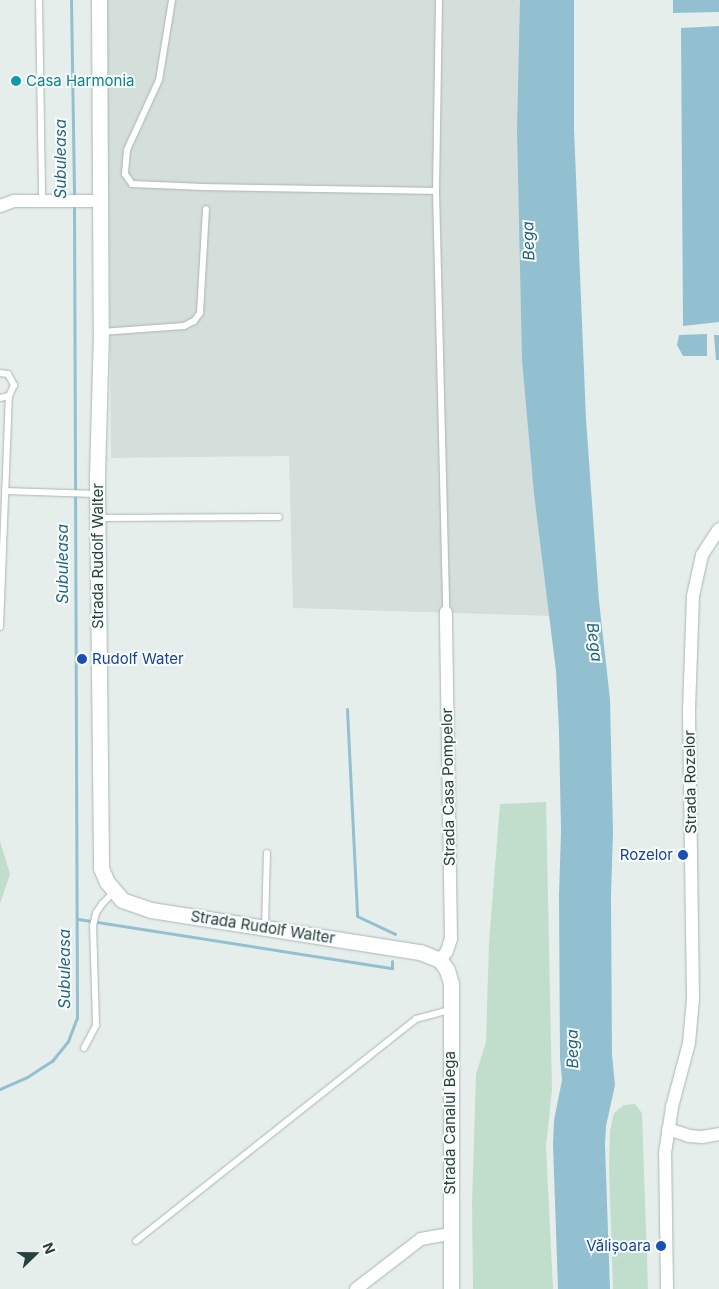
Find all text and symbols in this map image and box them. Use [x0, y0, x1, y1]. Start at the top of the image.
place label: Casa Harmonia [26, 72, 134, 90]
marker: Casa Harmonia [10, 75, 22, 87]
water label: Subuleasa [50, 119, 70, 199]
water label: Bega [518, 221, 538, 261]
street label: Strada Rudolf Walter [89, 483, 107, 629]
water label: Subuleasa [52, 524, 72, 604]
water label: Bega [583, 621, 607, 663]
place label: Rudolf Water [92, 650, 184, 668]
marker: Rudolf Water [76, 653, 88, 665]
street label: Strada Casa Pompelor [438, 708, 458, 866]
street label: Strada Rozelor [680, 730, 700, 834]
place label: Rozelor [620, 846, 673, 864]
marker: Rozelor [677, 849, 689, 861]
street label: Strada Rudolf Walter [190, 907, 336, 947]
water label: Subuleasa [54, 929, 74, 1009]
water label: Bega [562, 1029, 582, 1069]
street label: Strada Canalul Bega [441, 1051, 459, 1195]
north arrow [10, 1229, 60, 1279]
place label: Vălișoara [586, 1237, 651, 1255]
text: N [39, 1240, 59, 1256]
marker: Vălișoara [655, 1240, 667, 1252]

